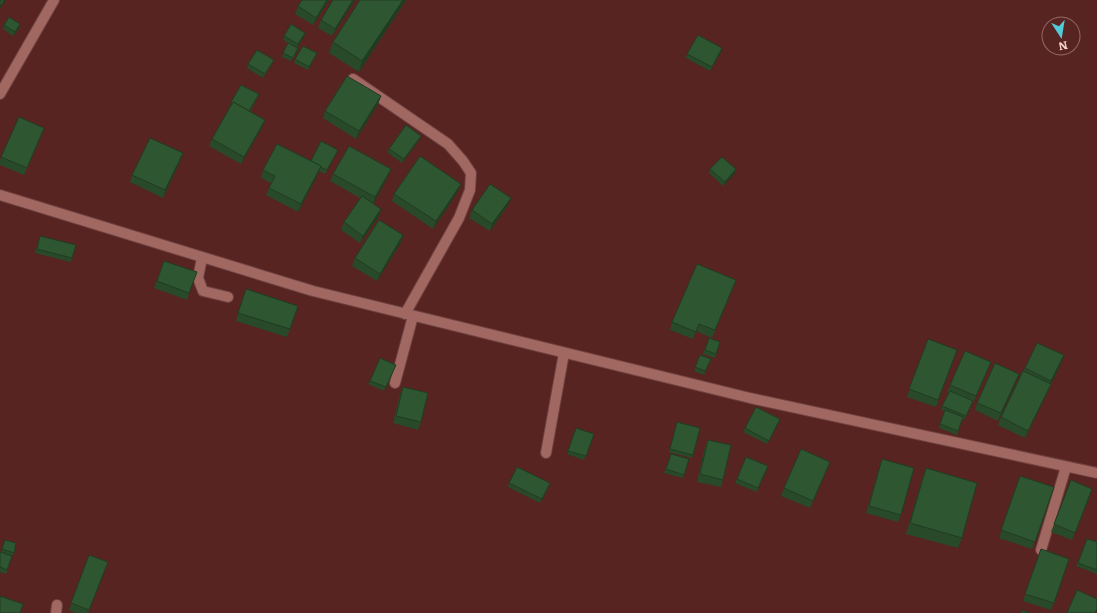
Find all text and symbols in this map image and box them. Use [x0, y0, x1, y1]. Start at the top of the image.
north arrow [1041, 16, 1081, 56]
text: N [1057, 38, 1069, 56]

